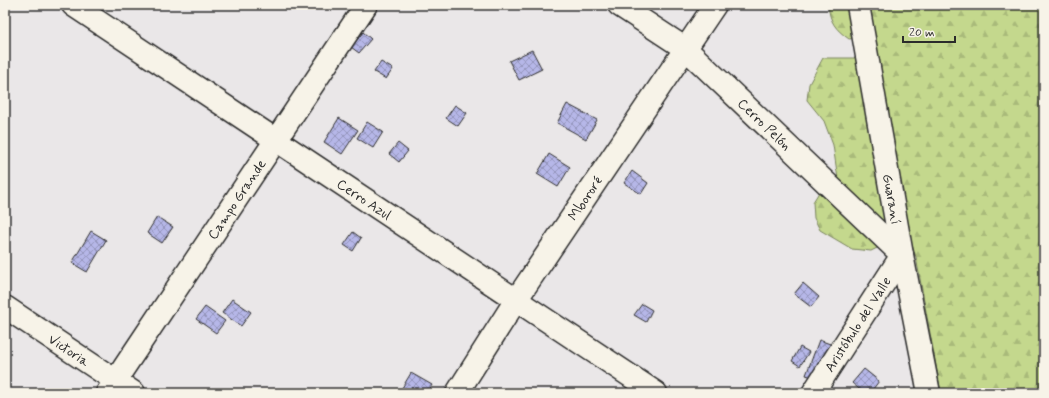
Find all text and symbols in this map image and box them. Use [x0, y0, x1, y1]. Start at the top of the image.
scale bar [903, 18, 955, 44]
text: 20 m [909, 25, 935, 41]
street label: Cerro Pelón [733, 95, 795, 155]
street label: Campo Grande [204, 156, 271, 243]
street label: Mbororé [564, 173, 607, 224]
street label: Guaraní [878, 173, 904, 226]
street label: Cerro Azul [333, 175, 395, 224]
street label: Aristóbulo del Valle [821, 274, 896, 376]
street label: Victoria [44, 330, 93, 371]

